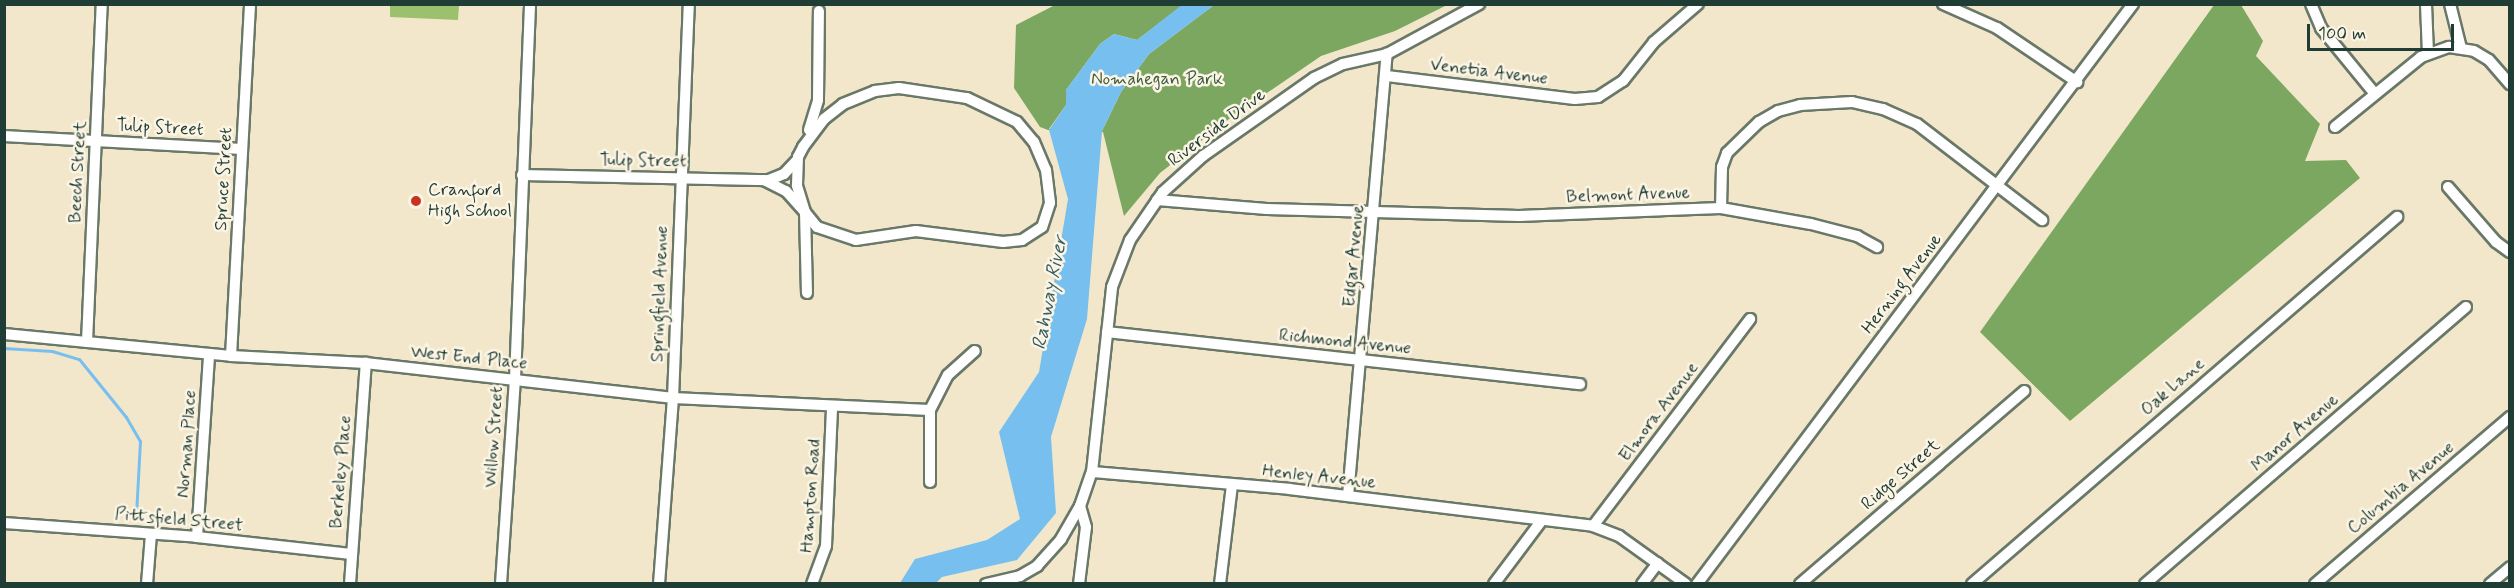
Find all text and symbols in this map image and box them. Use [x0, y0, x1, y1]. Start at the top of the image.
scale bar [2310, 12, 2457, 50]
text: 100 m [2318, 22, 2366, 46]
street label: Venetia Avenue [1428, 54, 1550, 90]
park label: Nomahegan Park [1092, 68, 1222, 90]
street label: Riverside Drive [1165, 85, 1269, 171]
street label: Tulip Street [114, 115, 206, 141]
street label: Beech Street [65, 120, 91, 224]
street label: Spruce Street [210, 125, 238, 233]
street label: Tulip Street [598, 149, 688, 173]
place label: Cranford High School [428, 180, 512, 222]
street label: Belmont Avenue [1563, 182, 1693, 208]
marker: Cranford High School [409, 194, 423, 208]
street label: Edgar Avenue [1339, 202, 1369, 310]
street label: Springfield Avenue [647, 224, 673, 364]
street label: Herning Avenue [1856, 228, 1948, 340]
water label: Rahway River [1027, 233, 1073, 353]
street label: Richmond Avenue [1277, 324, 1413, 360]
street label: West End Place [411, 341, 527, 375]
street label: Oak Lane [2138, 355, 2208, 419]
street label: Elmora Avenue [1614, 358, 1704, 466]
street label: Willow Street [480, 384, 508, 490]
street label: Manor Avenue [2246, 388, 2344, 478]
street label: Norman Place [172, 389, 202, 499]
street label: Berkeley Place [325, 416, 357, 528]
street label: Ridge Street [1857, 435, 1945, 515]
street label: Columbia Avenue [2342, 436, 2460, 540]
street label: Hampton Road [796, 439, 826, 553]
street label: Henley Avenue [1262, 460, 1376, 494]
street label: Pittsfield Street [114, 504, 244, 536]

